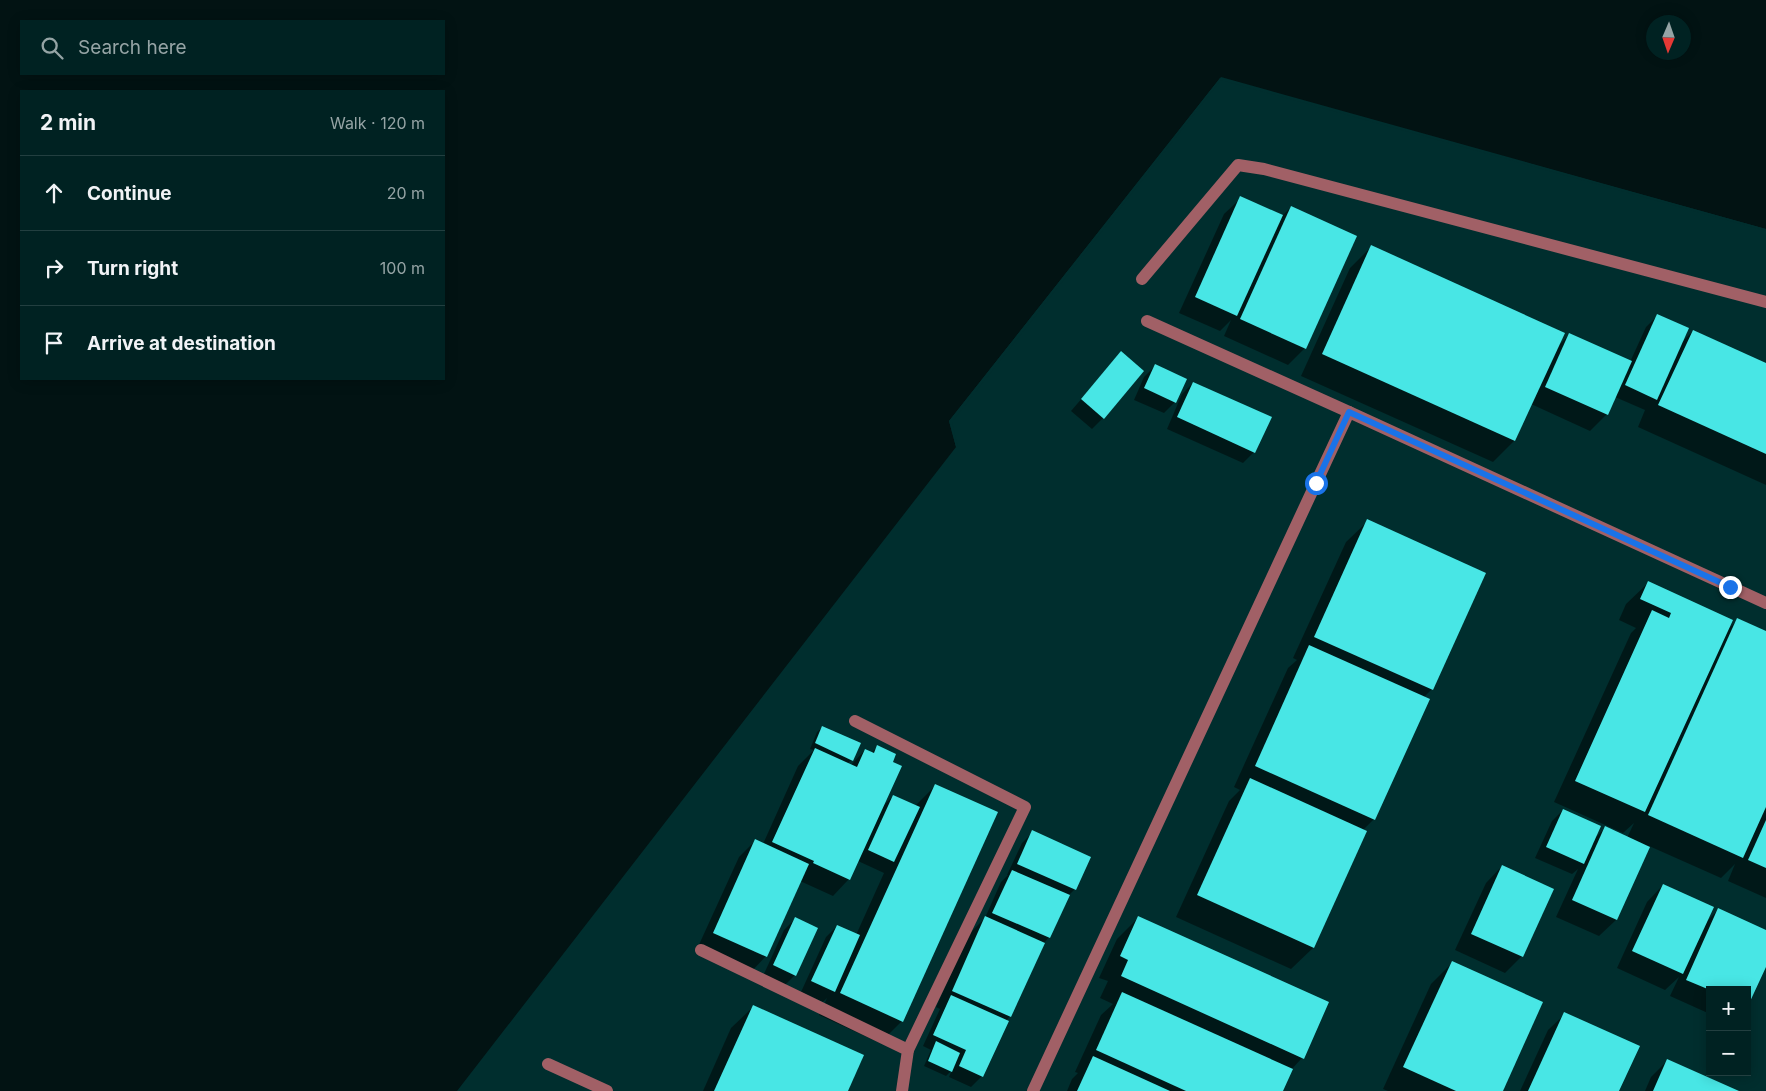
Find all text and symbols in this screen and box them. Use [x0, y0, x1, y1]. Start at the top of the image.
north arrow [1646, 15, 1691, 60]
search box [20, 20, 445, 75]
icon: search [38, 34, 66, 62]
text: Search here [78, 36, 187, 59]
text: 2 min [40, 110, 96, 135]
text: Walk · 120 m [330, 113, 425, 133]
icon: ahead [40, 179, 68, 207]
text: Continue [87, 182, 172, 205]
text: 20 m [387, 183, 425, 203]
icon: right [40, 254, 68, 282]
text: Turn right [87, 257, 178, 280]
text: 100 m [380, 258, 425, 278]
icon: arrive [40, 329, 68, 357]
text: Arrive at destination [87, 332, 276, 355]
route start [1305, 472, 1328, 495]
route end [1719, 576, 1742, 599]
map controls [1706, 986, 1751, 1076]
button: + [1706, 986, 1751, 1031]
button: − [1706, 1031, 1751, 1076]

